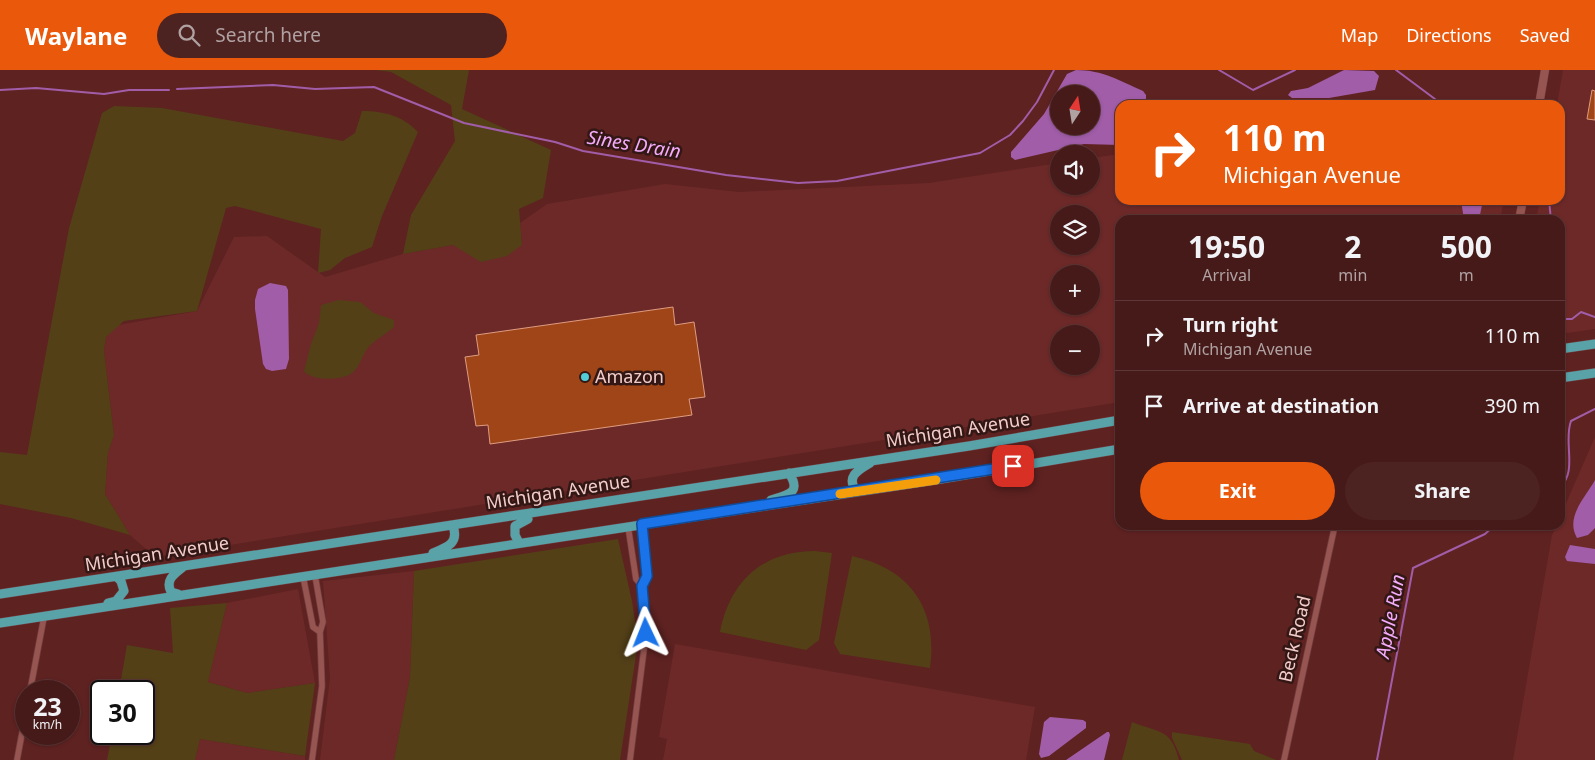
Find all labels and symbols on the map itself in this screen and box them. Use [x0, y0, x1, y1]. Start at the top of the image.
north arrow [1050, 85, 1100, 135]
water label: Sines Drain [585, 124, 683, 164]
place label: Amazon [595, 364, 664, 388]
marker: Amazon [579, 371, 591, 383]
street label: Michigan Avenue [884, 406, 1032, 452]
pin [992, 445, 1034, 487]
street label: Michigan Avenue [484, 468, 632, 514]
street label: Michigan Avenue [83, 530, 231, 576]
water label: Apple Run [1369, 572, 1411, 662]
street label: Beck Road [1272, 593, 1316, 684]
position arrow [619, 606, 671, 658]
speed limit sign: 30 [90, 680, 155, 745]

